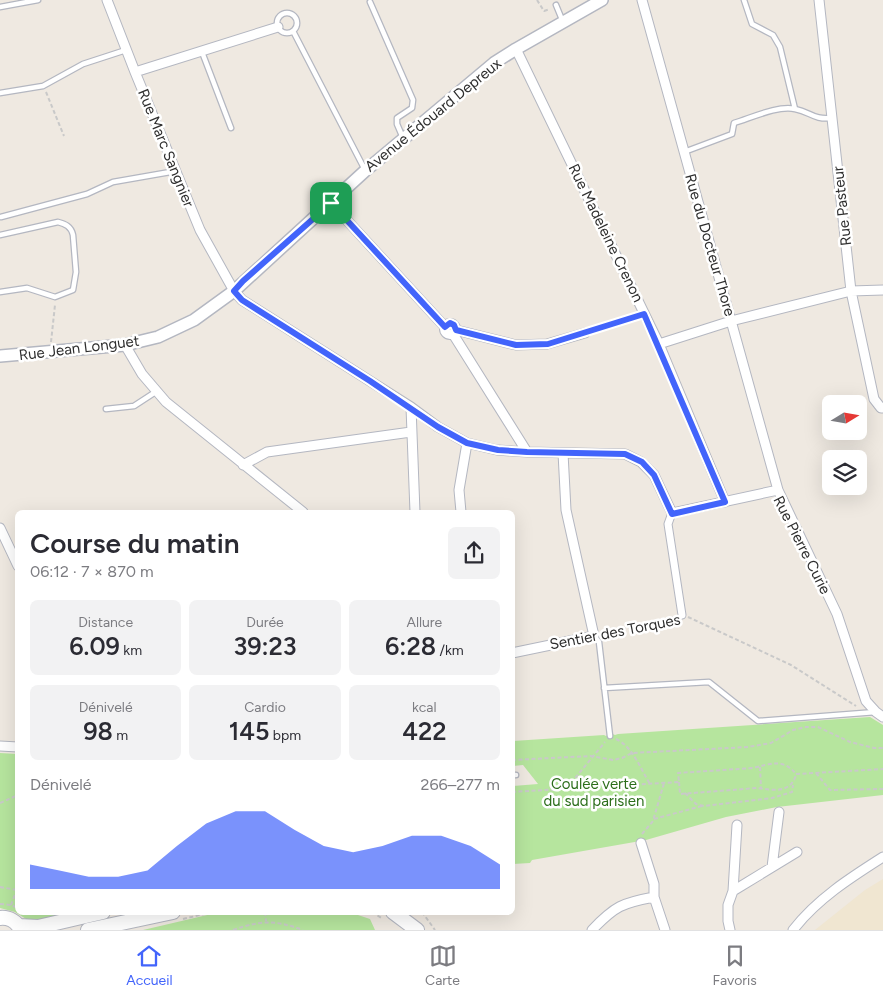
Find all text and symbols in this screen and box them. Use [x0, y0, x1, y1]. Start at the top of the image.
street label: Avenue Édouard Depreux [361, 54, 505, 176]
street label: Rue Marc Sangnier [134, 86, 198, 210]
street label: Rue Madeleine Crenon [565, 161, 647, 305]
street label: Rue Pasteur [829, 165, 855, 247]
street label: Rue du Docteur Thore [681, 172, 739, 318]
pin [310, 182, 352, 224]
icon: arrive [317, 189, 345, 217]
street label: Rue Jean Longuet [18, 332, 141, 364]
north arrow [822, 395, 868, 440]
map controls [822, 395, 867, 495]
button: layers [822, 450, 867, 495]
street label: Rue Pierre Curie [769, 493, 835, 597]
text: Course du matin [30, 526, 239, 560]
button: share [448, 527, 500, 579]
text: 06:12 · 7 × 870 m [30, 562, 154, 581]
street label: Sentier des Torques [548, 610, 682, 654]
text: Distance [78, 614, 133, 631]
text: Durée [246, 614, 284, 631]
text: Allure [406, 614, 442, 631]
text: 6.09 [69, 631, 120, 661]
text: 39:23 [233, 631, 297, 661]
text: 6:28 [385, 631, 436, 661]
text: km [120, 642, 142, 659]
text: /km [436, 642, 464, 659]
text: Dénivelé [79, 699, 133, 716]
text: Cardio [244, 699, 286, 716]
text: kcal [412, 699, 437, 716]
text: 98 [83, 716, 113, 746]
text: 145 [229, 716, 269, 746]
text: 422 [402, 716, 446, 746]
text: m [113, 727, 128, 744]
text: bpm [269, 727, 301, 744]
text: Dénivelé [30, 775, 92, 794]
text: 266–277 m [420, 775, 500, 794]
park label: Coulée verte du sud parisien [544, 775, 644, 810]
tab: Accueil [126, 942, 173, 989]
tab: Carte [425, 942, 460, 989]
tab: Favoris [712, 942, 757, 989]

